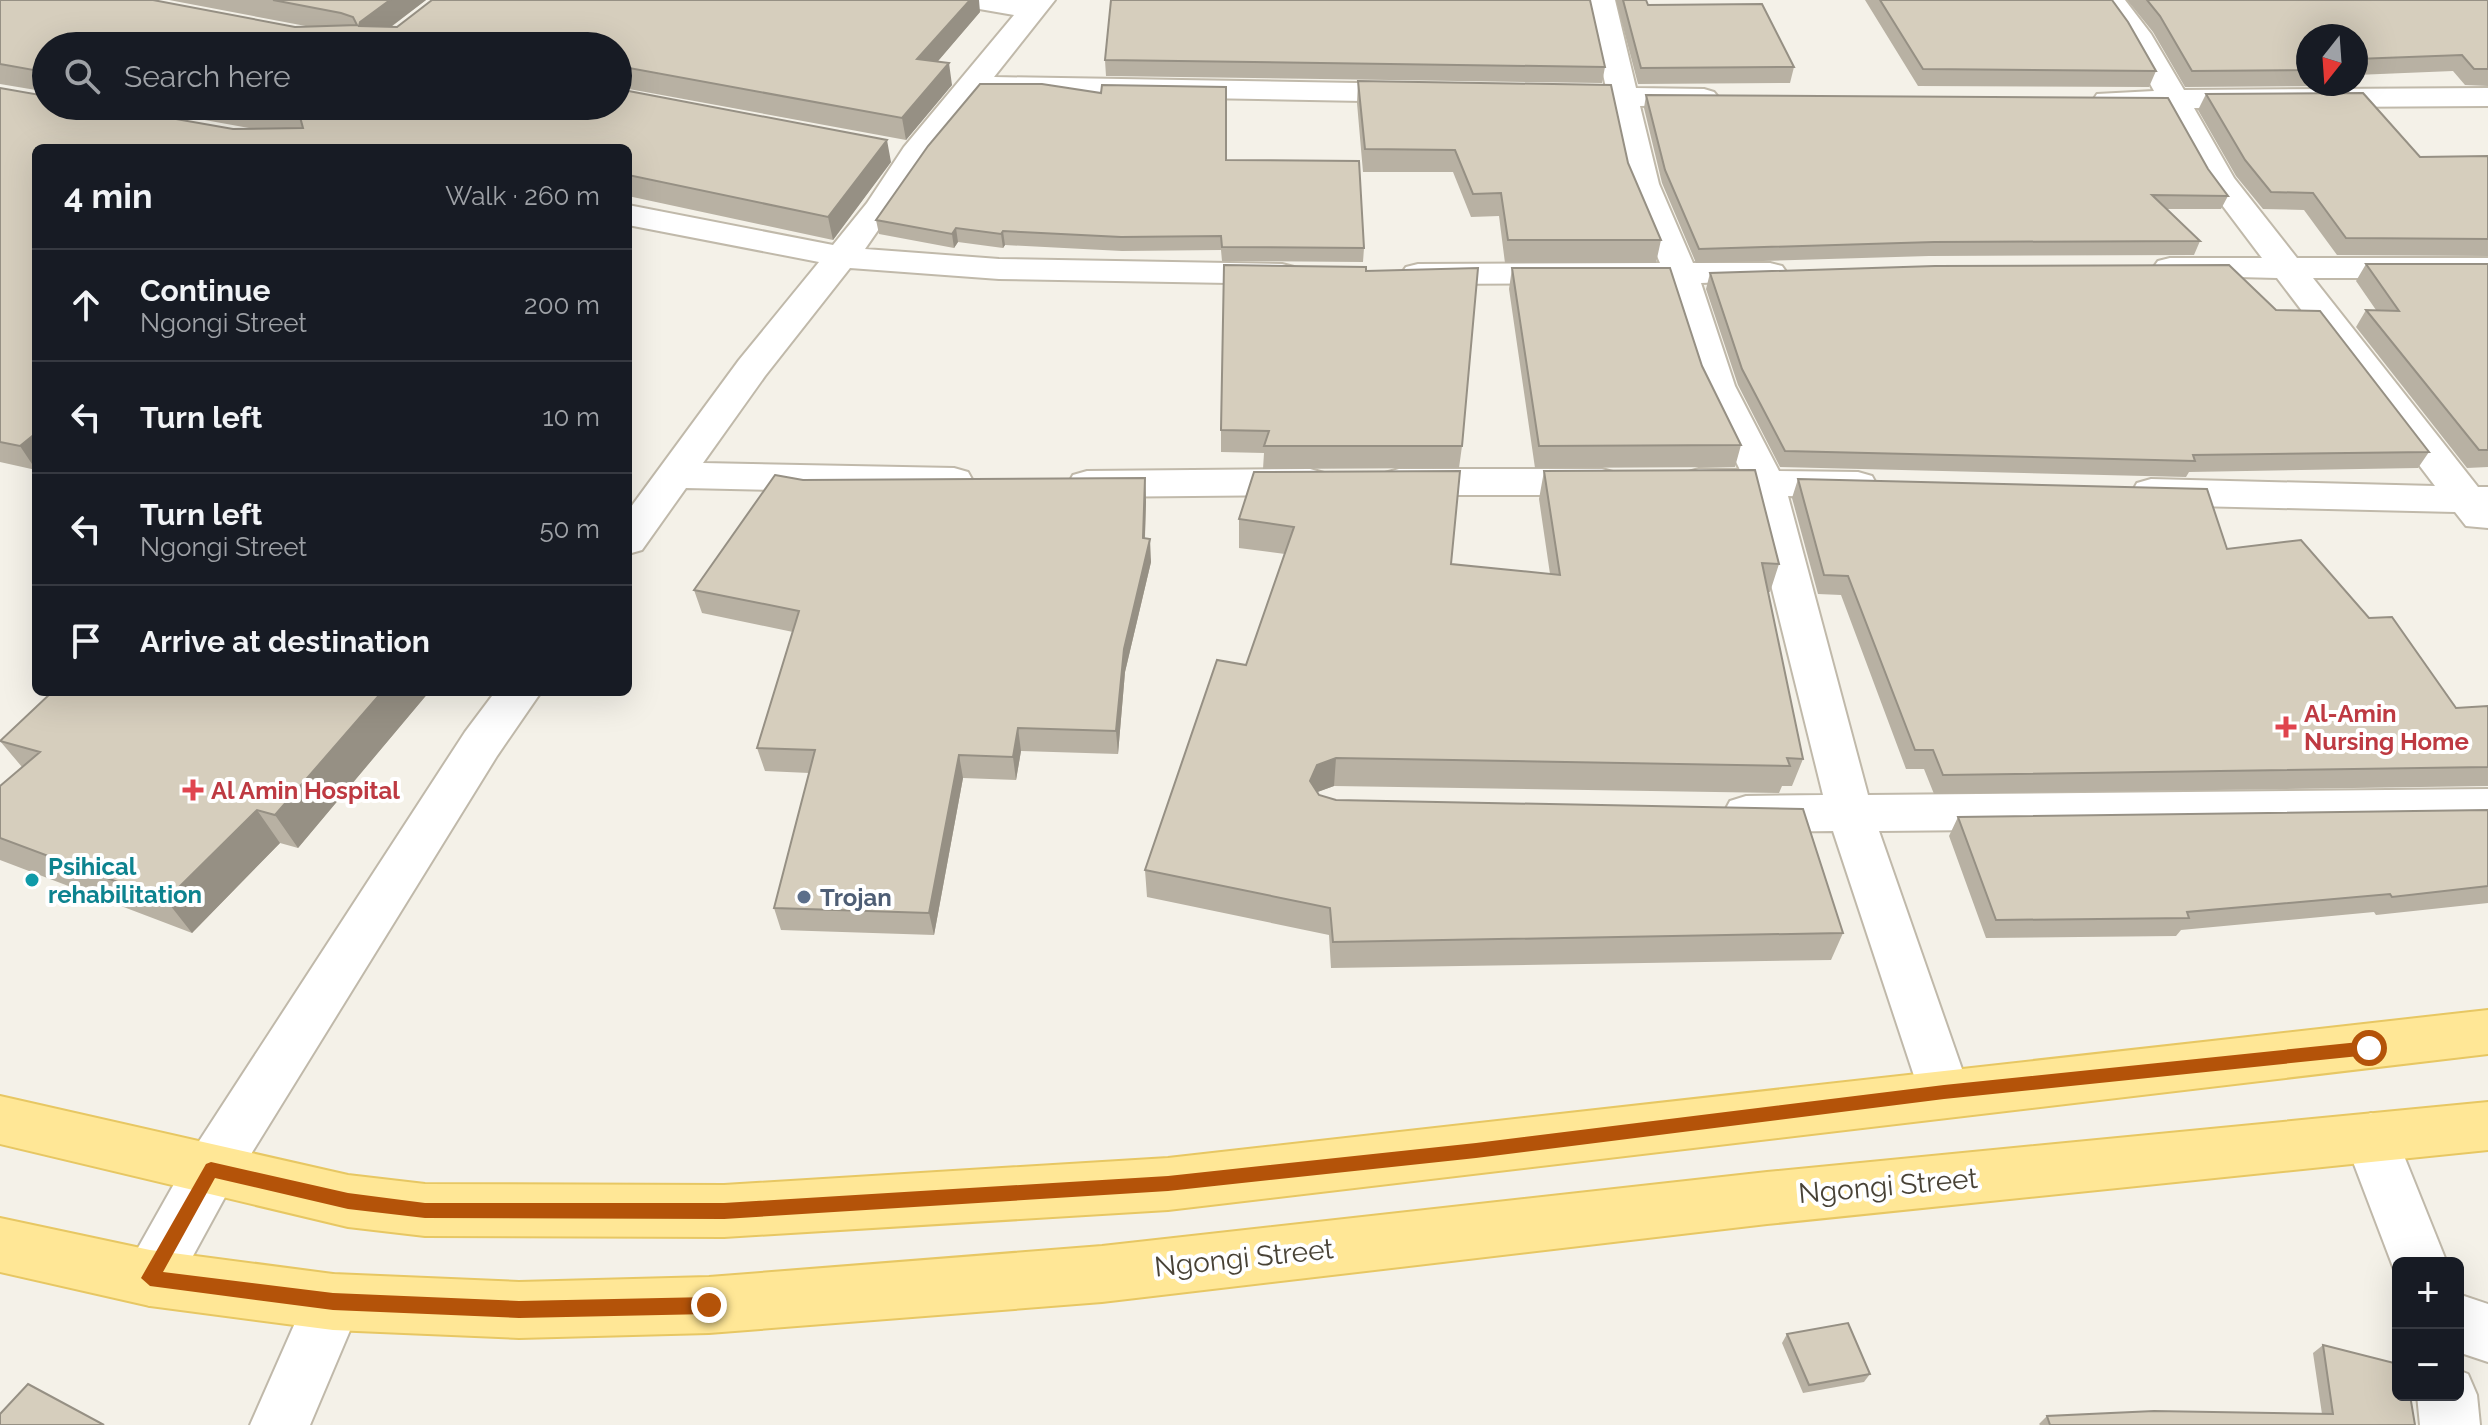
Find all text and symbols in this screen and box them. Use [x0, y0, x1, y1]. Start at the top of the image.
north arrow [2296, 24, 2368, 96]
search box [32, 32, 632, 120]
icon: search [60, 54, 104, 98]
text: Search here [124, 59, 291, 94]
text: 4 min [64, 176, 152, 216]
text: Walk · 260 m [445, 181, 600, 211]
text: Continue [140, 273, 271, 308]
icon: ahead [64, 283, 108, 327]
text: 200 m [524, 290, 600, 320]
text: Ngongi Street [140, 308, 307, 338]
icon: left [64, 395, 108, 439]
text: Turn left [140, 400, 262, 435]
text: 10 m [542, 402, 600, 432]
text: Turn left [140, 497, 262, 532]
icon: left [64, 507, 108, 551]
text: 50 m [539, 514, 600, 544]
text: Ngongi Street [140, 532, 307, 562]
icon: arrive [64, 619, 108, 663]
text: Arrive at destination [140, 624, 430, 659]
place label: Al-Amin Nursing Home [2304, 699, 2469, 756]
marker: Al-Amin Nursing Home [2275, 716, 2297, 738]
place label: Al Amin Hospital [211, 776, 400, 805]
marker: Al Amin Hospital [182, 779, 204, 801]
place label: Psihical rehabilitation [48, 852, 202, 909]
marker: Psihical rehabilitation [23, 871, 41, 889]
place label: Trojan [820, 883, 892, 912]
marker: Trojan [795, 888, 813, 906]
route start [2351, 1030, 2387, 1066]
street label: Ngongi Street [1797, 1162, 1980, 1210]
street label: Ngongi Street [1153, 1232, 1336, 1284]
map controls [2392, 1257, 2464, 1401]
button: + [2392, 1257, 2464, 1329]
route end [691, 1287, 727, 1323]
button: − [2392, 1329, 2464, 1401]

